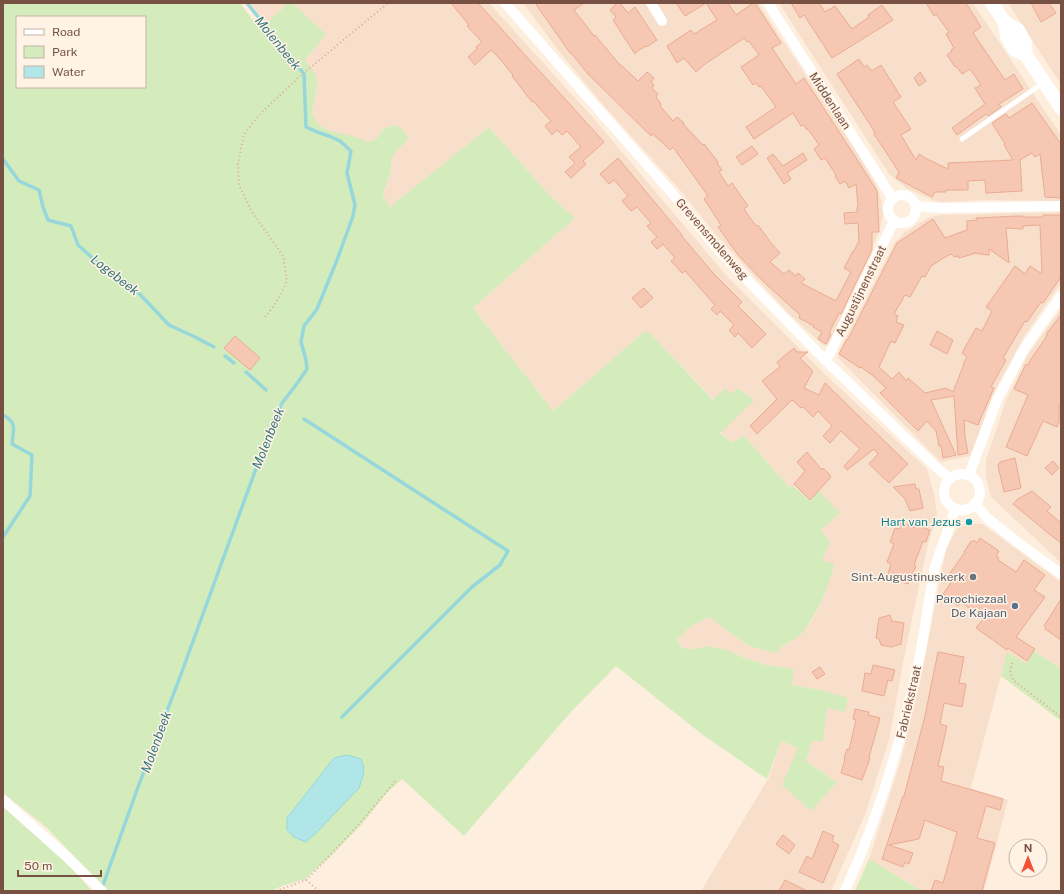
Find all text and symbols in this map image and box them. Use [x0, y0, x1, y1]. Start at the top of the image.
water label: Molenbeek [252, 13, 304, 73]
legend [16, 16, 146, 88]
text: Road [52, 25, 80, 39]
text: Park [52, 45, 78, 59]
text: Water [52, 65, 86, 79]
street label: Middenlaan [806, 70, 854, 132]
street label: Grevensmolenweg [673, 195, 751, 283]
street label: Augustijnenstraat [833, 243, 889, 339]
water label: Logebeek [88, 251, 142, 299]
water label: Molenbeek [249, 405, 287, 471]
place label: Hart van Jezus [881, 515, 961, 529]
marker: Hart van Jezus [964, 517, 974, 527]
place label: Sint-Augustinuskerk [851, 570, 965, 584]
marker: Sint-Augustinuskerk [968, 572, 978, 582]
place label: Parochiezaal De Kajaan [936, 592, 1007, 620]
marker: Parochiezaal De Kajaan [1010, 601, 1020, 611]
street label: Fabriekstraat [894, 664, 924, 740]
water label: Molenbeek [138, 709, 174, 775]
north arrow [1008, 838, 1048, 878]
text: N [1024, 842, 1032, 854]
scale bar [18, 852, 101, 878]
text: 50 m [24, 859, 52, 873]

